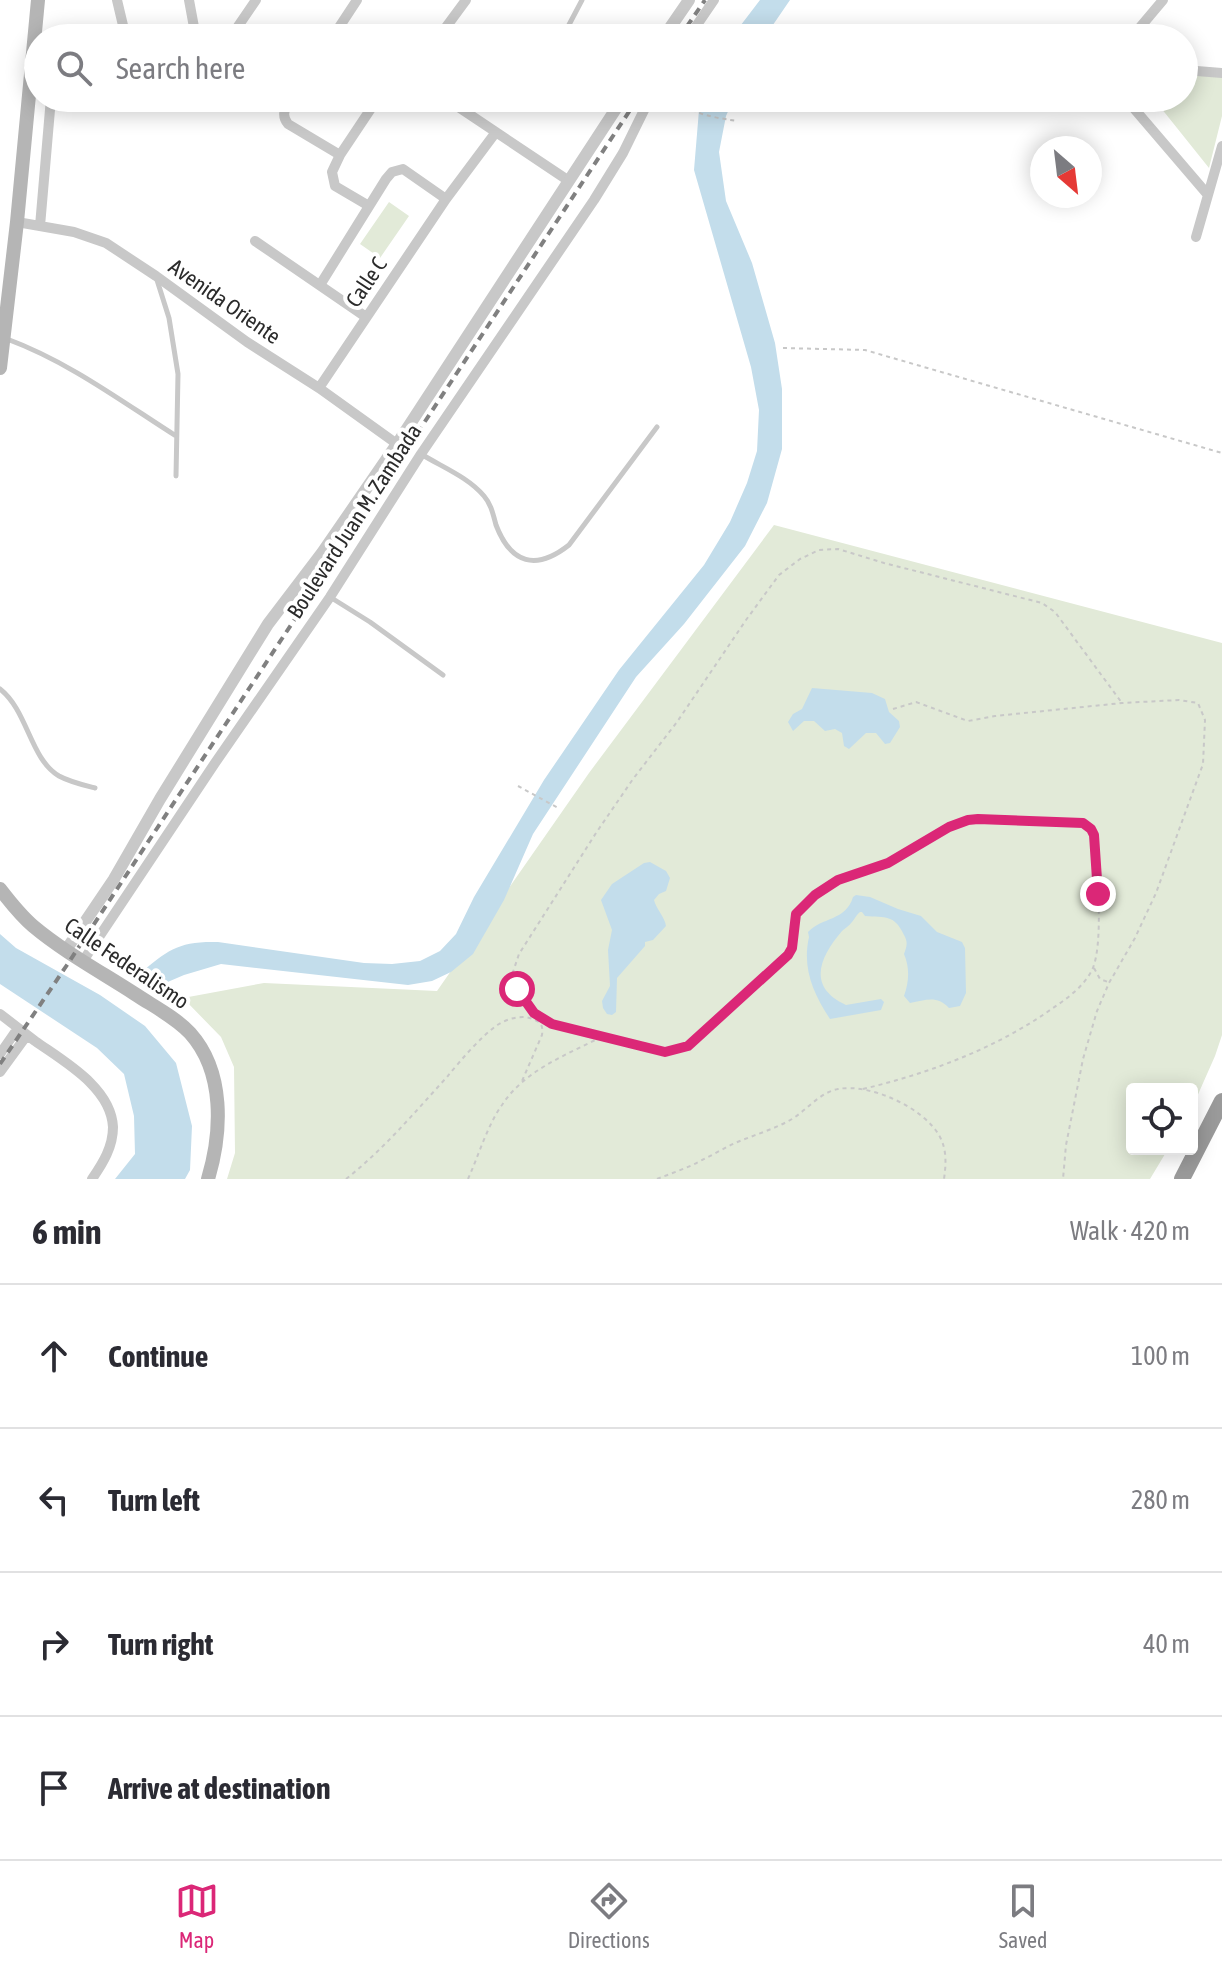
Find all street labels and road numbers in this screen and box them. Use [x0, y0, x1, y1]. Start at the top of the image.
street label: Calle C [340, 252, 392, 312]
street label: Avenida Oriente [164, 253, 286, 349]
street label: Boulevard Juan M. Zambada [281, 419, 427, 623]
street label: Calle Federalismo [60, 912, 194, 1014]

